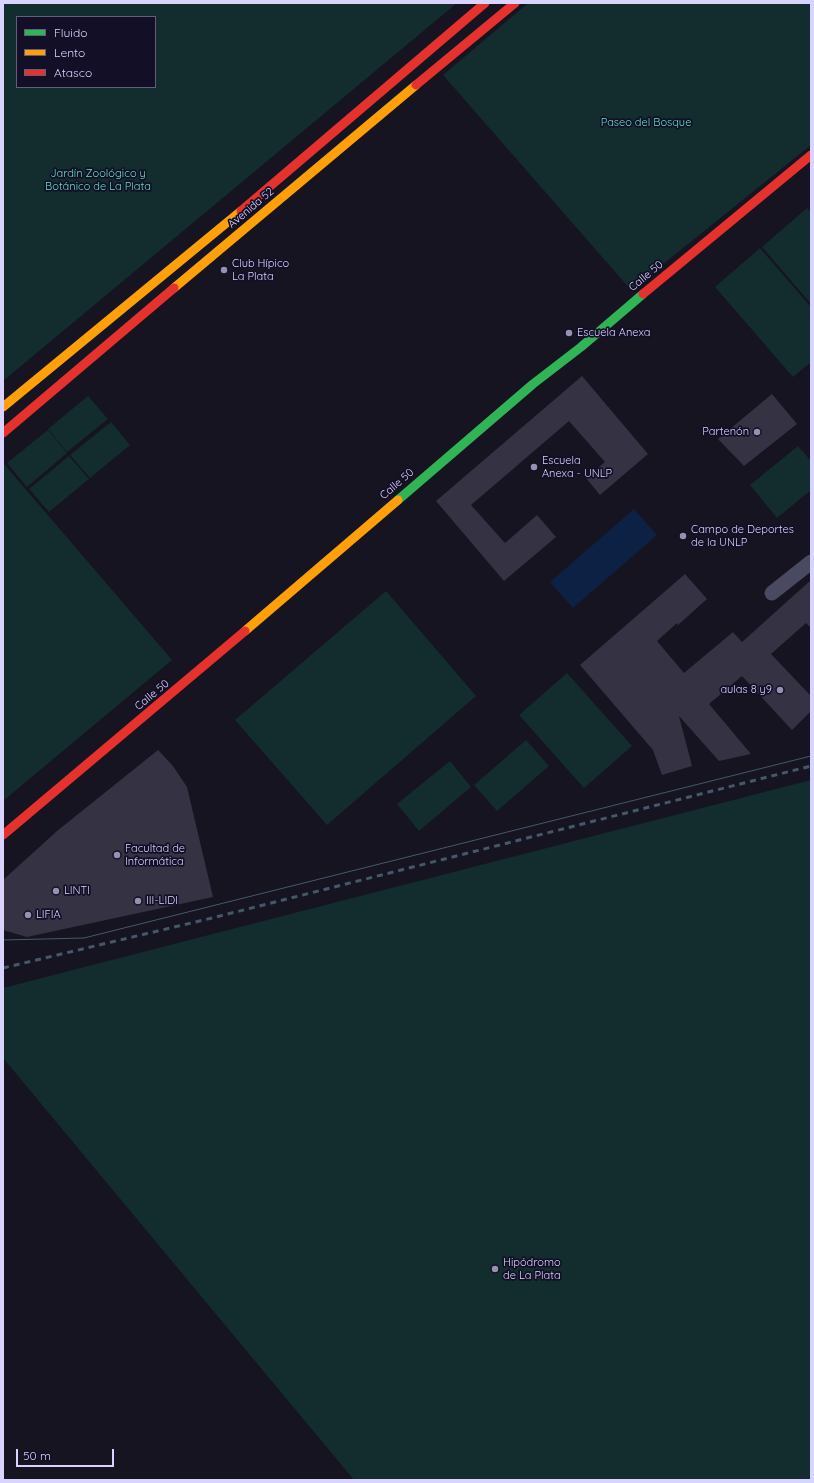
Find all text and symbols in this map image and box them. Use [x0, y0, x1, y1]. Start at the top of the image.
legend [16, 16, 156, 88]
text: Fluido [54, 25, 87, 40]
text: Lento [54, 45, 85, 60]
text: Atasco [54, 65, 92, 80]
park label: Paseo del Bosque [601, 116, 691, 130]
park label: Jardín Zoológico y Botánico de La Plata [45, 167, 151, 193]
street label: Avenida 52 [225, 185, 277, 231]
place label: Club Hípico La Plata [232, 257, 289, 283]
street label: Calle 50 [626, 258, 666, 294]
marker: Club Hípico La Plata [219, 265, 229, 275]
place label: Escuela Anexa [577, 326, 650, 340]
marker: Escuela Anexa [564, 328, 574, 338]
place label: Partenón [702, 425, 749, 439]
marker: Partenón [752, 427, 762, 437]
place label: Escuela Anexa - UNLP [542, 454, 612, 480]
marker: Escuela Anexa - UNLP [529, 462, 539, 472]
street label: Calle 50 [377, 466, 417, 502]
place label: Campo de Deportes de la UNLP [691, 523, 794, 549]
marker: Campo de Deportes de la UNLP [678, 531, 688, 541]
street label: Calle 50 [132, 677, 172, 713]
place label: aulas 8 y9 [720, 683, 772, 697]
marker: aulas 8 y9 [775, 685, 785, 695]
place label: Facultad de Informática [125, 842, 185, 868]
marker: Facultad de Informática [112, 850, 122, 860]
place label: LINTI [64, 884, 90, 898]
marker: LINTI [51, 886, 61, 896]
place label: III-LIDI [146, 894, 178, 908]
marker: III-LIDI [133, 896, 143, 906]
place label: LIFIA [36, 908, 61, 922]
marker: LIFIA [23, 910, 33, 920]
place label: Hipódromo de La Plata [503, 1256, 561, 1282]
marker: Hipódromo de La Plata [490, 1264, 500, 1274]
scale bar [18, 1441, 116, 1467]
text: 50 m [23, 1448, 51, 1463]

